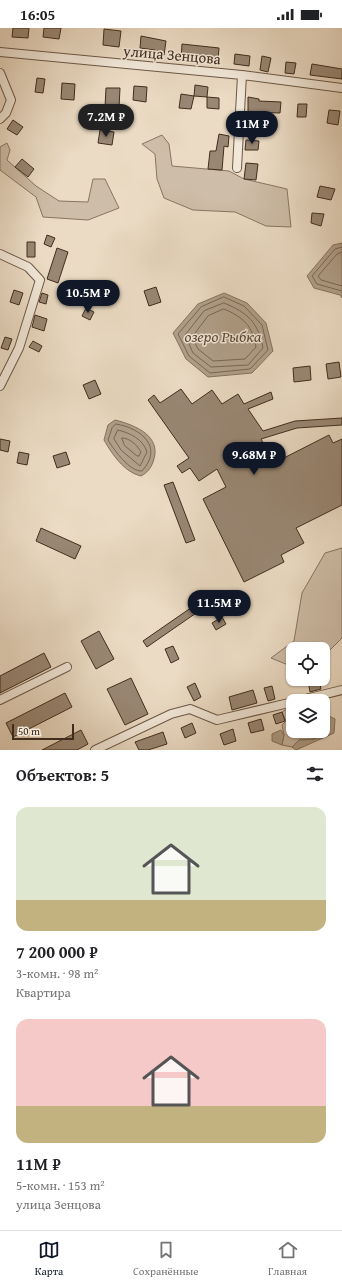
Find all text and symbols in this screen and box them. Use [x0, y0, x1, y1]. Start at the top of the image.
text: 16:05 [20, 4, 55, 25]
street label: улица Зенцова [121, 40, 223, 69]
pin: 7.2M ₽ [73, 104, 139, 138]
text: 7.2M ₽ [87, 107, 125, 126]
pin: 11M ₽ [224, 111, 280, 145]
text: 11M ₽ [235, 114, 269, 133]
pin: 10.5M ₽ [51, 280, 125, 314]
text: 10.5M ₽ [66, 283, 110, 302]
water label: озеро Рыбка [185, 324, 262, 348]
pin: 9.68M ₽ [217, 442, 291, 476]
text: 9.68M ₽ [232, 445, 276, 464]
pin: 11.5M ₽ [182, 590, 256, 624]
text: 11.5M ₽ [197, 593, 241, 612]
map controls [286, 642, 330, 738]
button: locate [286, 642, 330, 686]
button: layers [286, 694, 330, 738]
scale bar [12, 722, 74, 741]
text: 50 m [18, 723, 40, 739]
text: Объектов: 5 [16, 762, 109, 787]
icon: filters [304, 763, 326, 785]
icon: home [135, 833, 207, 905]
text: 7 200 000 ₽ [16, 939, 98, 964]
text: 3-комн. · 98 m² [16, 964, 98, 983]
text: Квартира [16, 983, 71, 1002]
icon: home [135, 1045, 207, 1117]
text: 11M ₽ [16, 1151, 61, 1176]
text: 5-комн. · 153 m² [16, 1176, 105, 1195]
text: улица Зенцова [16, 1195, 101, 1214]
tab: Карта [35, 1239, 63, 1279]
tab: Сохранённые [133, 1239, 198, 1279]
tab: Главная [268, 1239, 307, 1279]

